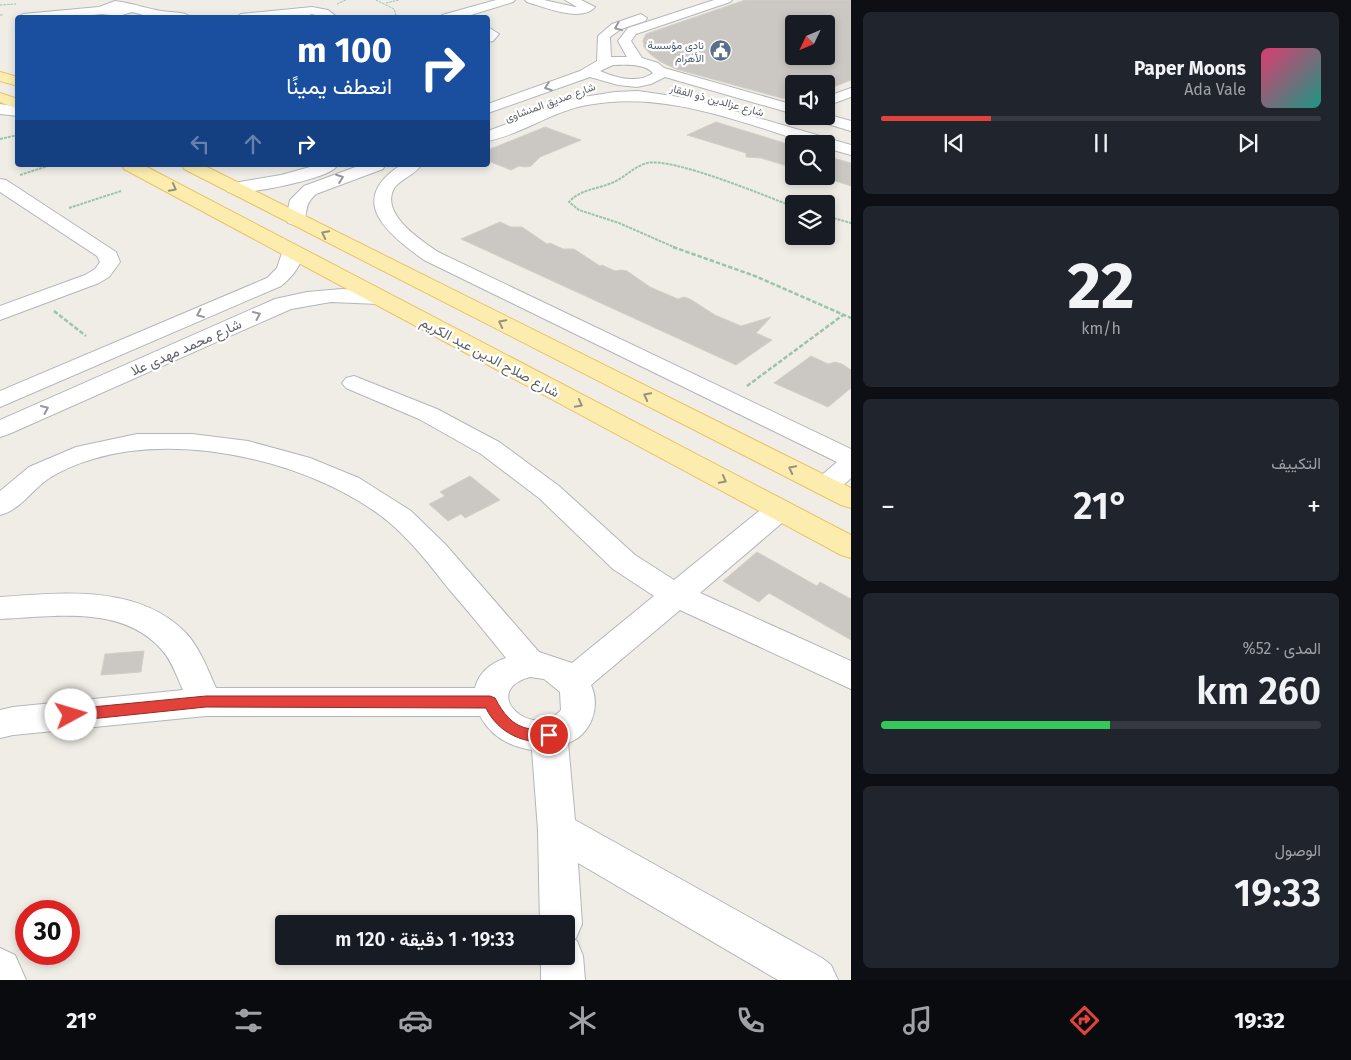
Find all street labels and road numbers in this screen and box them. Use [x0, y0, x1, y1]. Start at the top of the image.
street label: شارع صديق المنشاوى [503, 80, 598, 126]
street label: شارع عزالدين ذو الفقار [667, 81, 766, 120]
street label: شارع صلاح الدين عبد الكريم [416, 314, 562, 403]
street label: شارع محمد مهدى علا [128, 315, 245, 381]

